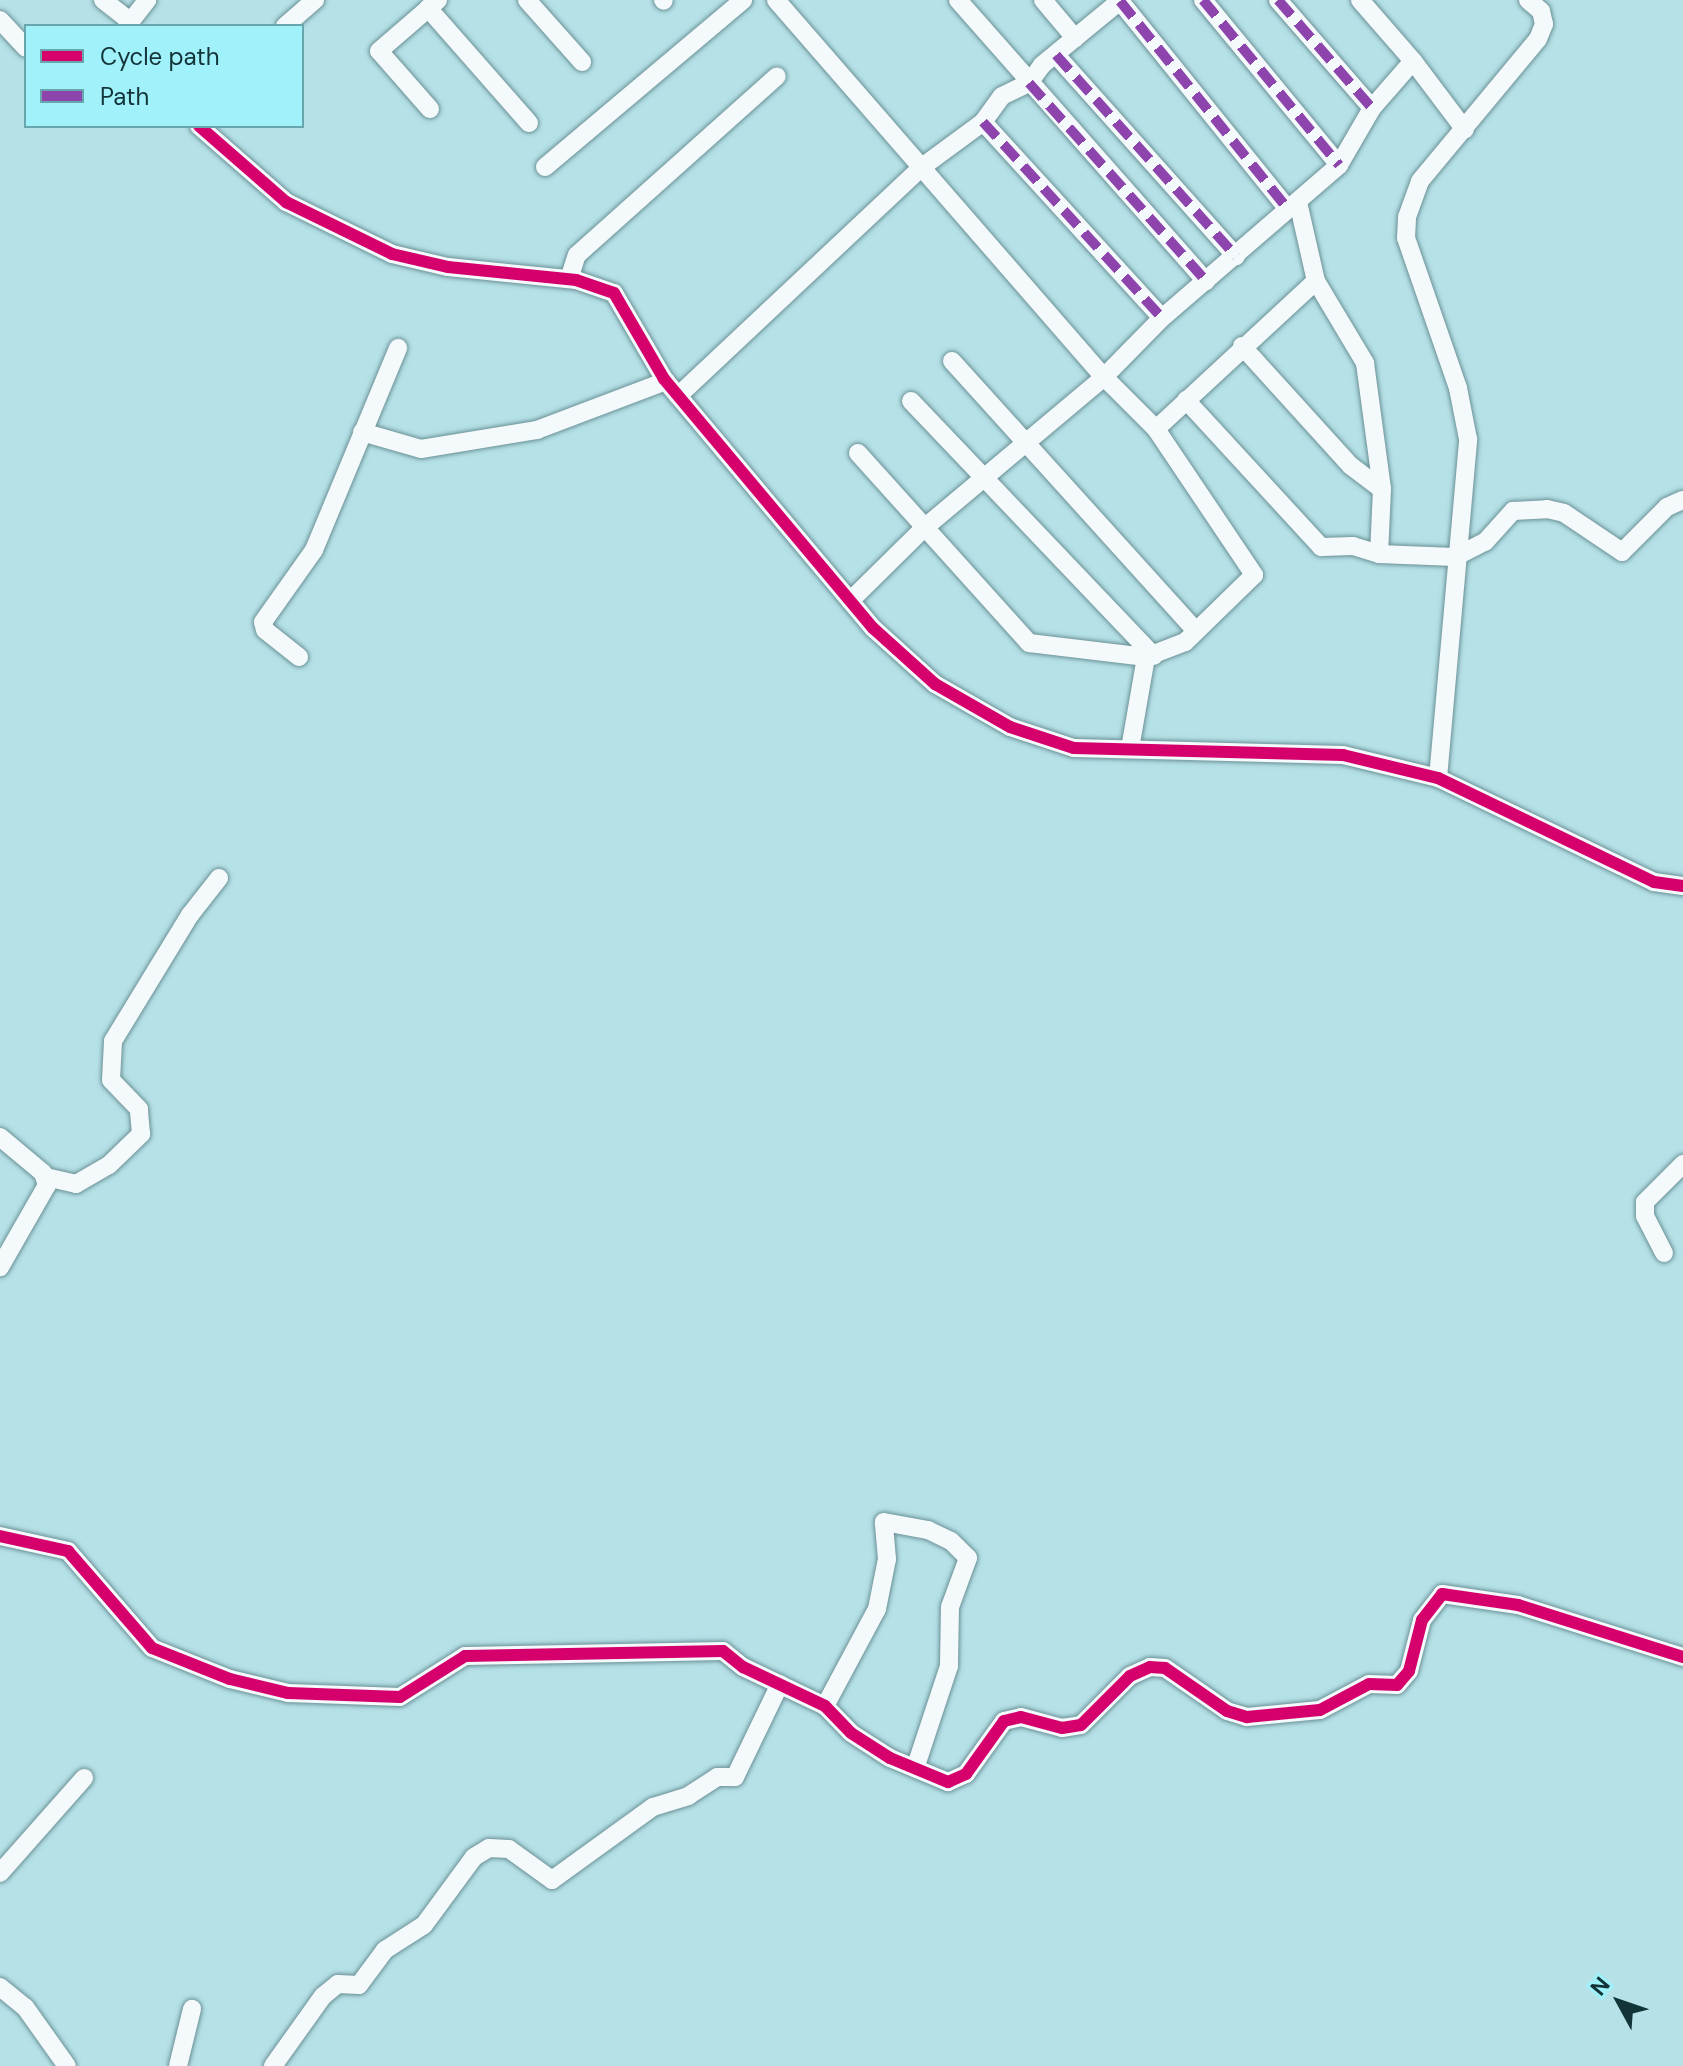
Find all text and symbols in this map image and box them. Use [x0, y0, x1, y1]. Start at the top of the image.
legend [24, 24, 304, 128]
text: Cycle path [100, 41, 219, 72]
text: Path [100, 81, 149, 112]
north arrow [1579, 1962, 1659, 2042]
text: N [1584, 1971, 1616, 2002]

